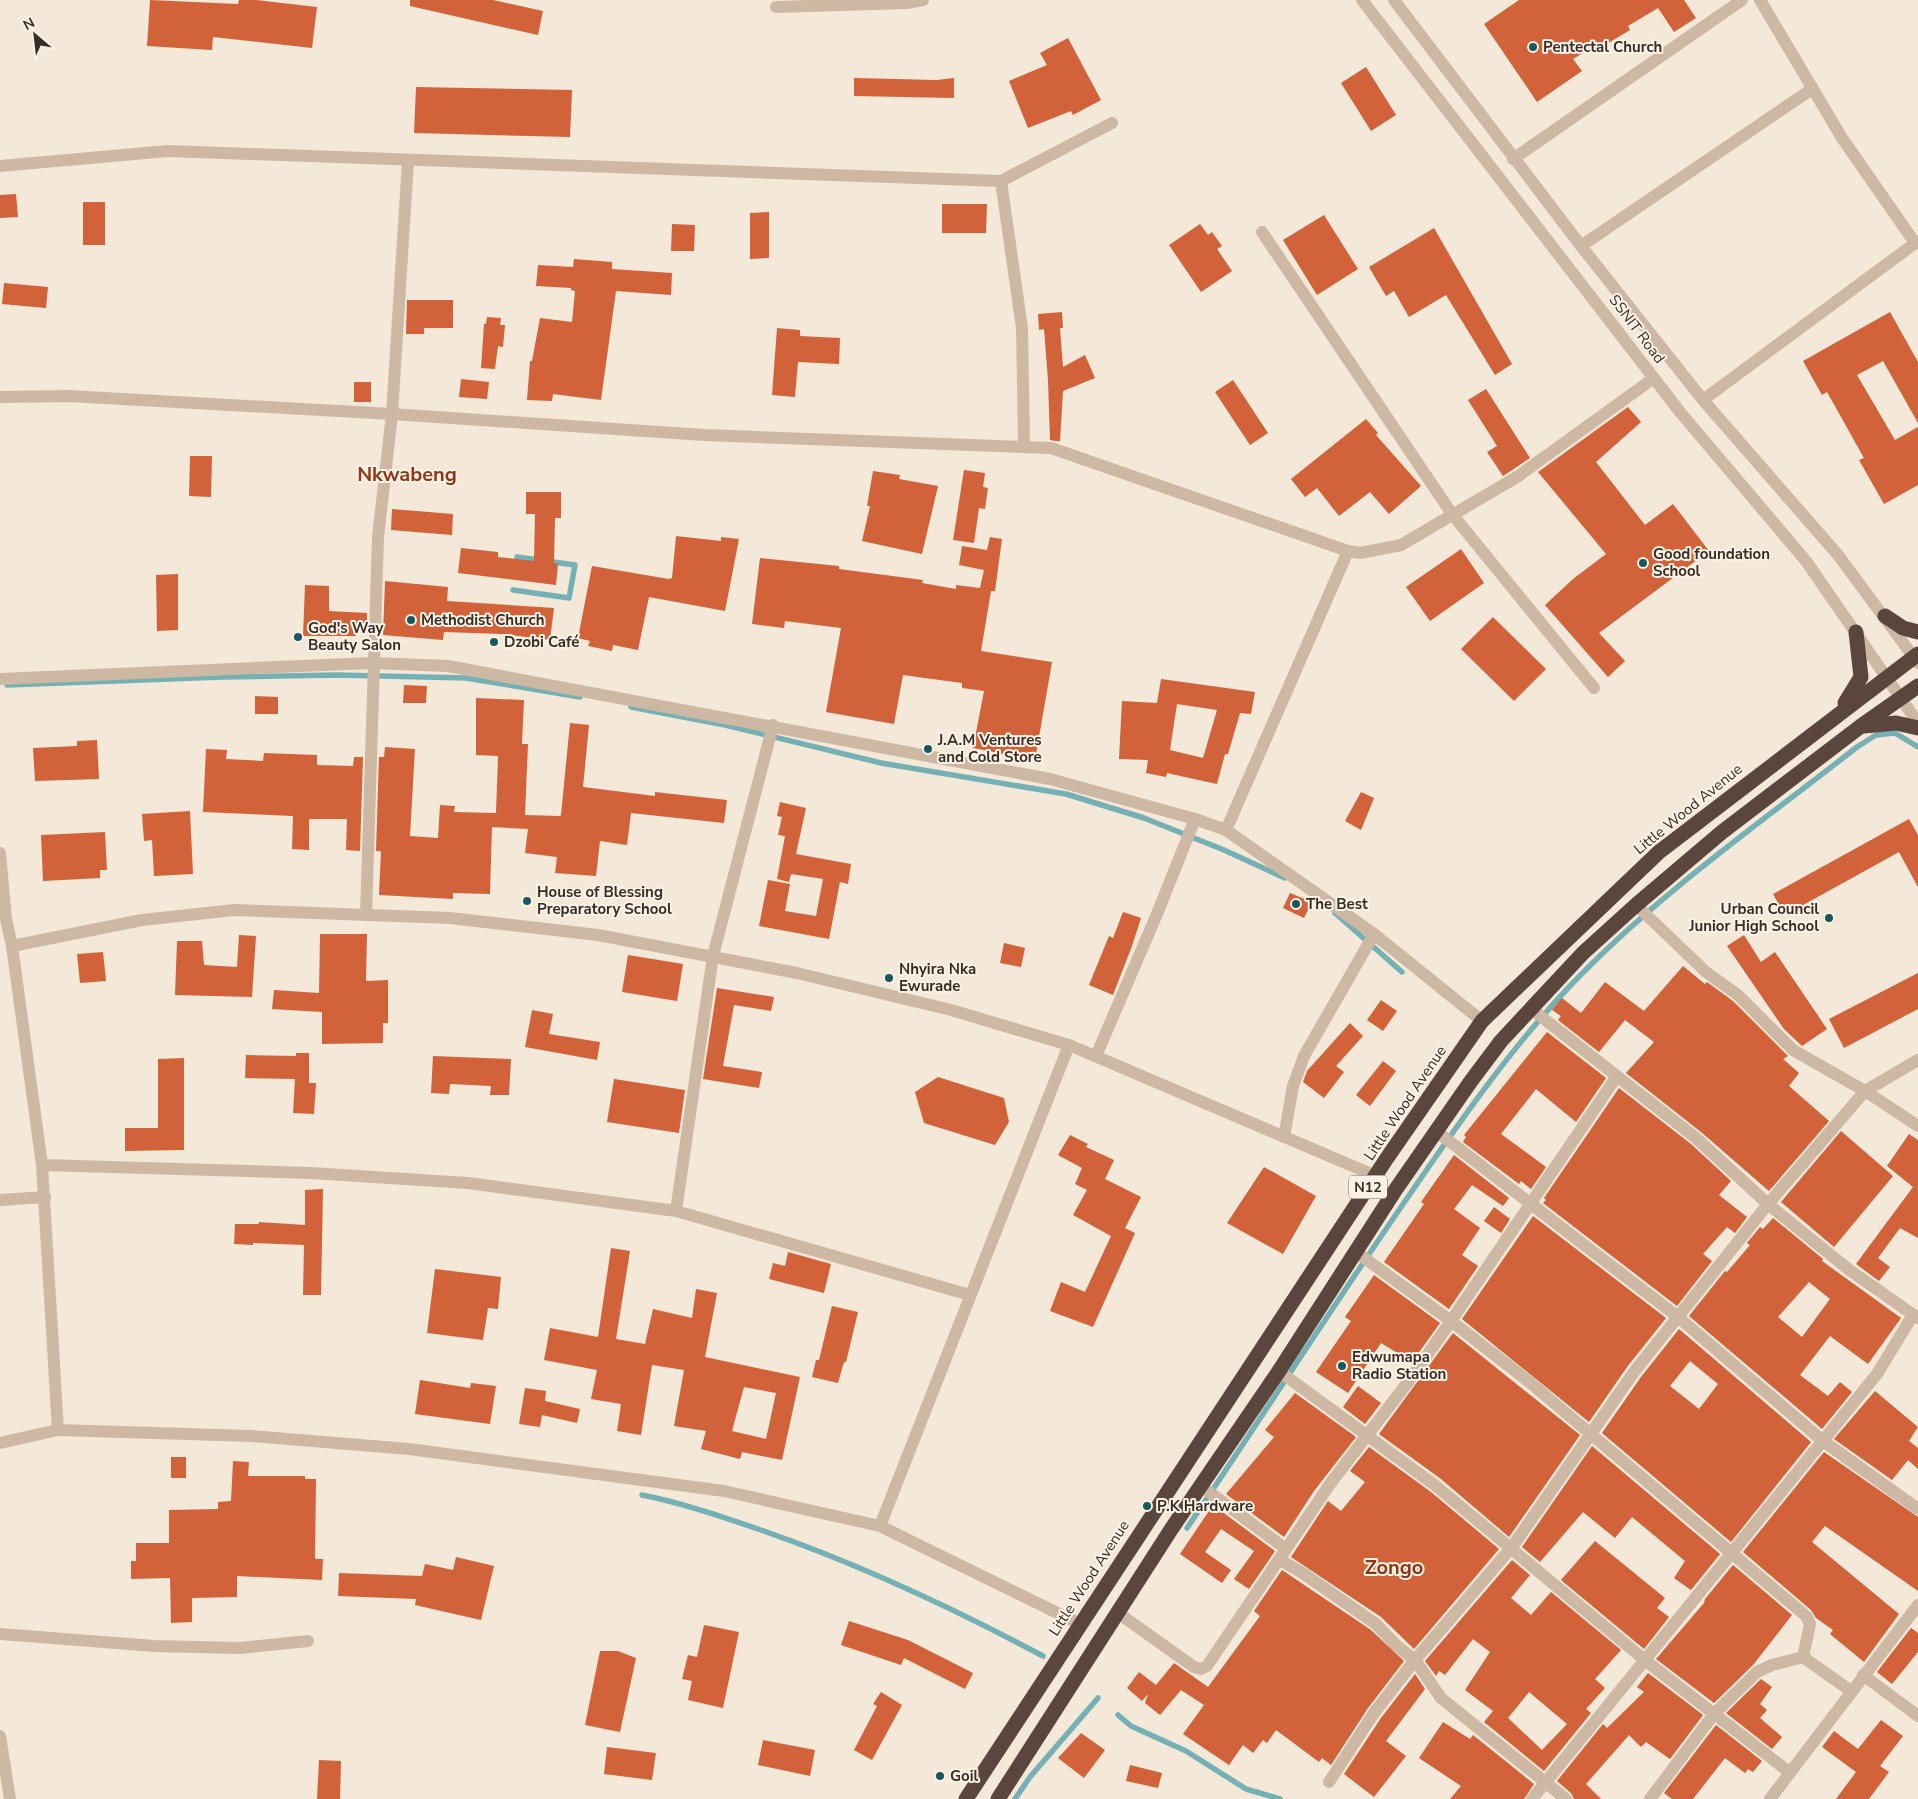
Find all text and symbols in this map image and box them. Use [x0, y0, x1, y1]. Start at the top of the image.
north arrow [10, 10, 60, 60]
text: N [20, 13, 38, 35]
place label: Pentectal Church [1543, 37, 1662, 57]
marker: Pentectal Church [1527, 41, 1539, 53]
street label: SSNIT Road [1605, 291, 1669, 367]
district label: Nkwabeng [357, 461, 457, 488]
place label: Good foundation School [1653, 544, 1770, 581]
marker: Good foundation School [1637, 557, 1649, 569]
place label: Methodist Church [421, 610, 544, 630]
marker: Methodist Church [405, 614, 417, 626]
place label: God's Way Beauty Salon [308, 618, 401, 655]
marker: God's Way Beauty Salon [292, 631, 304, 643]
place label: Dzobi Café [504, 632, 579, 652]
marker: Dzobi Café [488, 636, 500, 648]
place label: J.A.M Ventures and Cold Store [937, 730, 1042, 767]
marker: J.A.M Ventures and Cold Store [922, 743, 934, 755]
street label: Little Wood Avenue [1630, 759, 1746, 859]
place label: House of Blessing Preparatory School [537, 882, 672, 919]
place label: The Best [1306, 894, 1368, 914]
marker: House of Blessing Preparatory School [521, 895, 533, 907]
marker: The Best [1290, 898, 1302, 910]
place label: Urban Council Junior High School [1688, 899, 1819, 936]
marker: Urban Council Junior High School [1823, 912, 1835, 924]
place label: Nhyira Nka Ewurade [899, 959, 976, 996]
marker: Nhyira Nka Ewurade [883, 972, 895, 984]
street label: Little Wood Avenue [1359, 1042, 1451, 1164]
road number: N12 [1349, 1176, 1387, 1198]
place label: Edwumapa Radio Station [1352, 1347, 1446, 1384]
marker: Edwumapa Radio Station [1336, 1360, 1348, 1372]
place label: P.K Hardware [1157, 1496, 1253, 1516]
marker: P.K Hardware [1141, 1500, 1153, 1512]
street label: Little Wood Avenue [1044, 1516, 1134, 1640]
district label: Zongo [1365, 1554, 1423, 1581]
place label: Goil [950, 1766, 979, 1786]
marker: Goil [934, 1770, 946, 1782]

